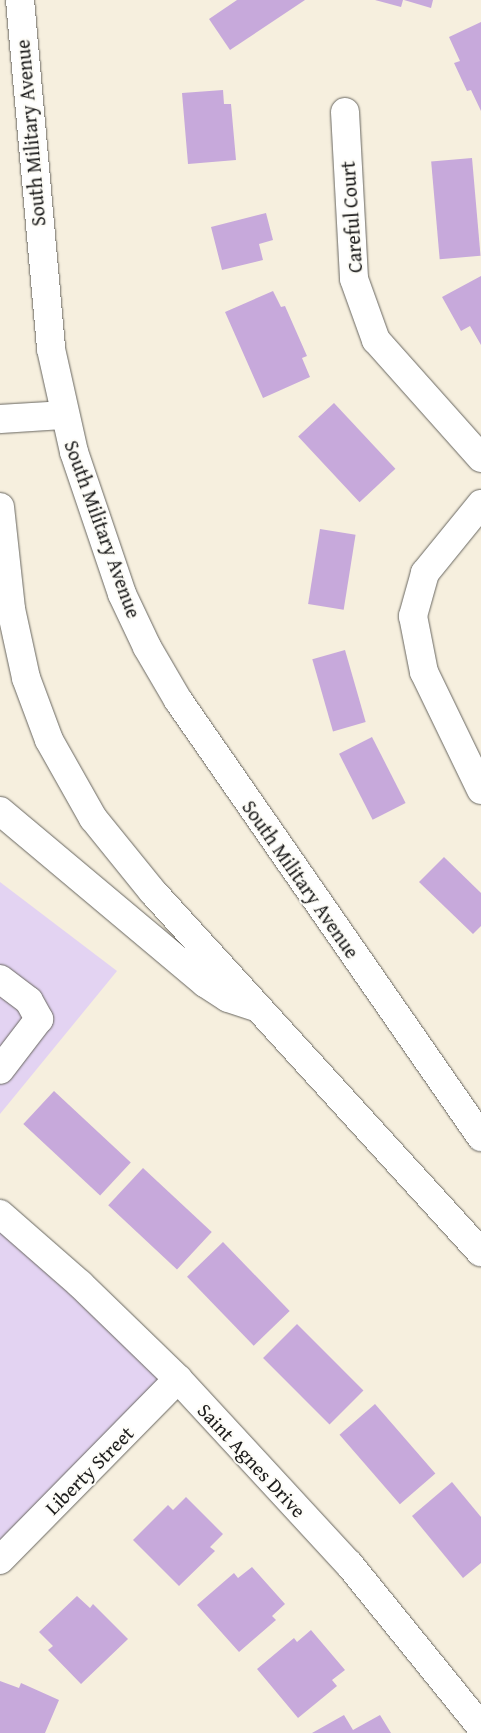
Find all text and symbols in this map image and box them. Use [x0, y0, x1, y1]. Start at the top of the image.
street label: South Military Avenue [10, 39, 50, 227]
street label: Careful Court [335, 160, 367, 274]
street label: South Military Avenue [60, 437, 146, 621]
street label: South Military Avenue [237, 795, 365, 963]
street label: Saint Agnes Drive [193, 1398, 311, 1522]
street label: Liberty Street [40, 1421, 138, 1519]

